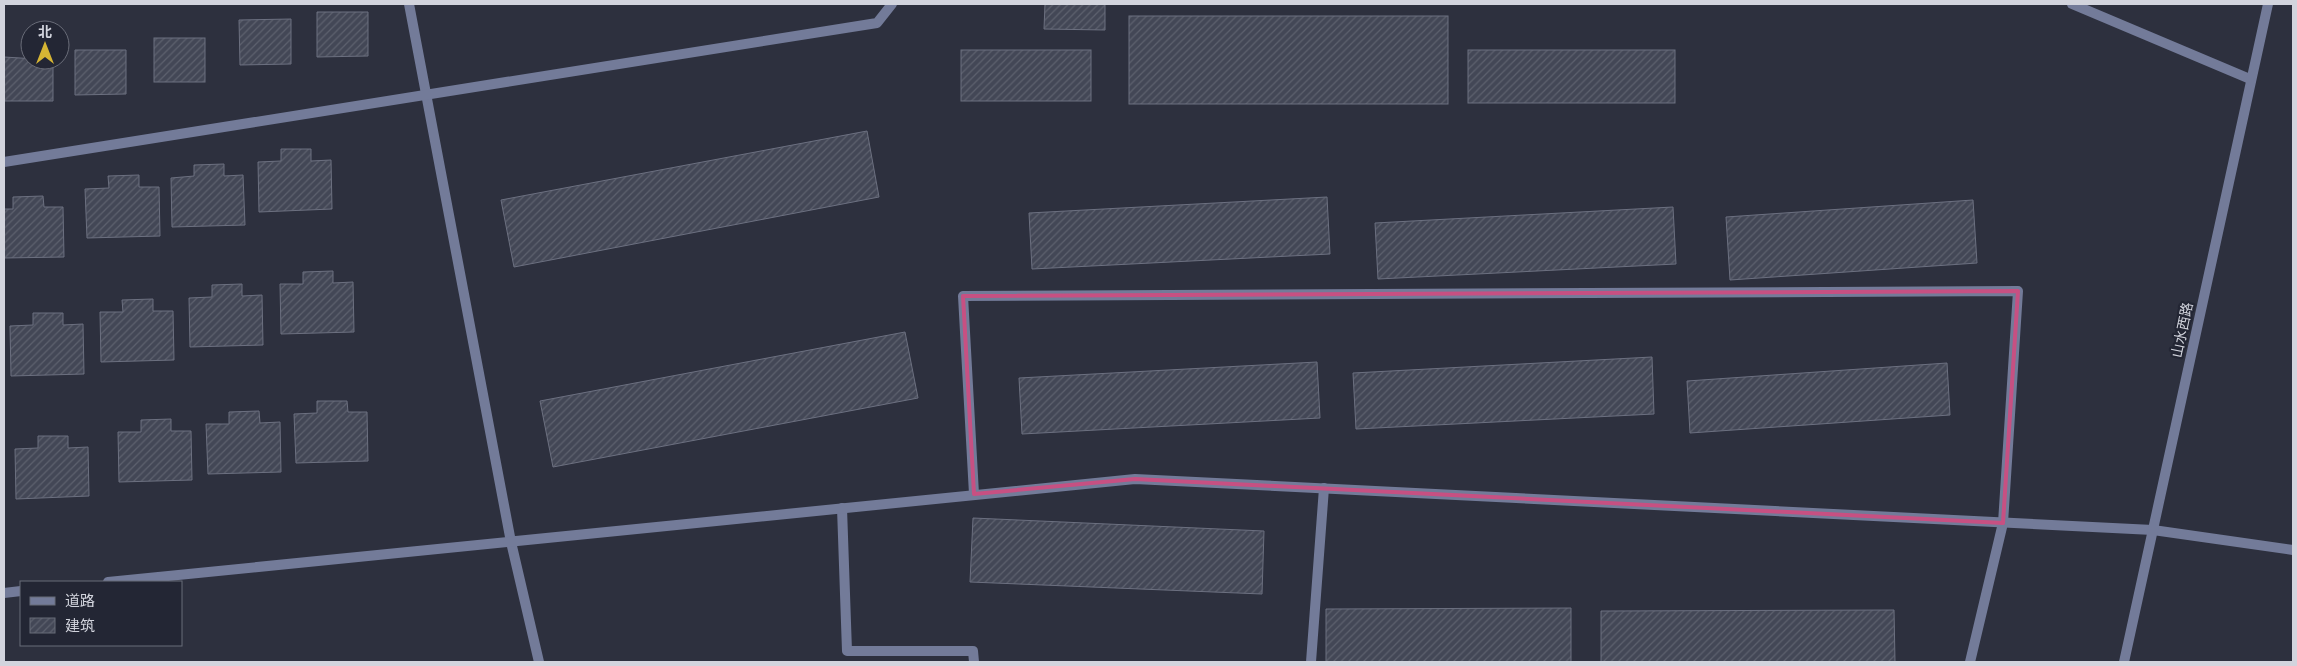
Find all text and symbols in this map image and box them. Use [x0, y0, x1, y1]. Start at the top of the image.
north arrow [20, 20, 70, 70]
text: 北 [38, 23, 52, 40]
street label: 山水西路 [2167, 301, 2196, 359]
legend [20, 581, 182, 646]
text: 道路 [65, 591, 95, 609]
text: 建筑 [65, 616, 95, 634]

